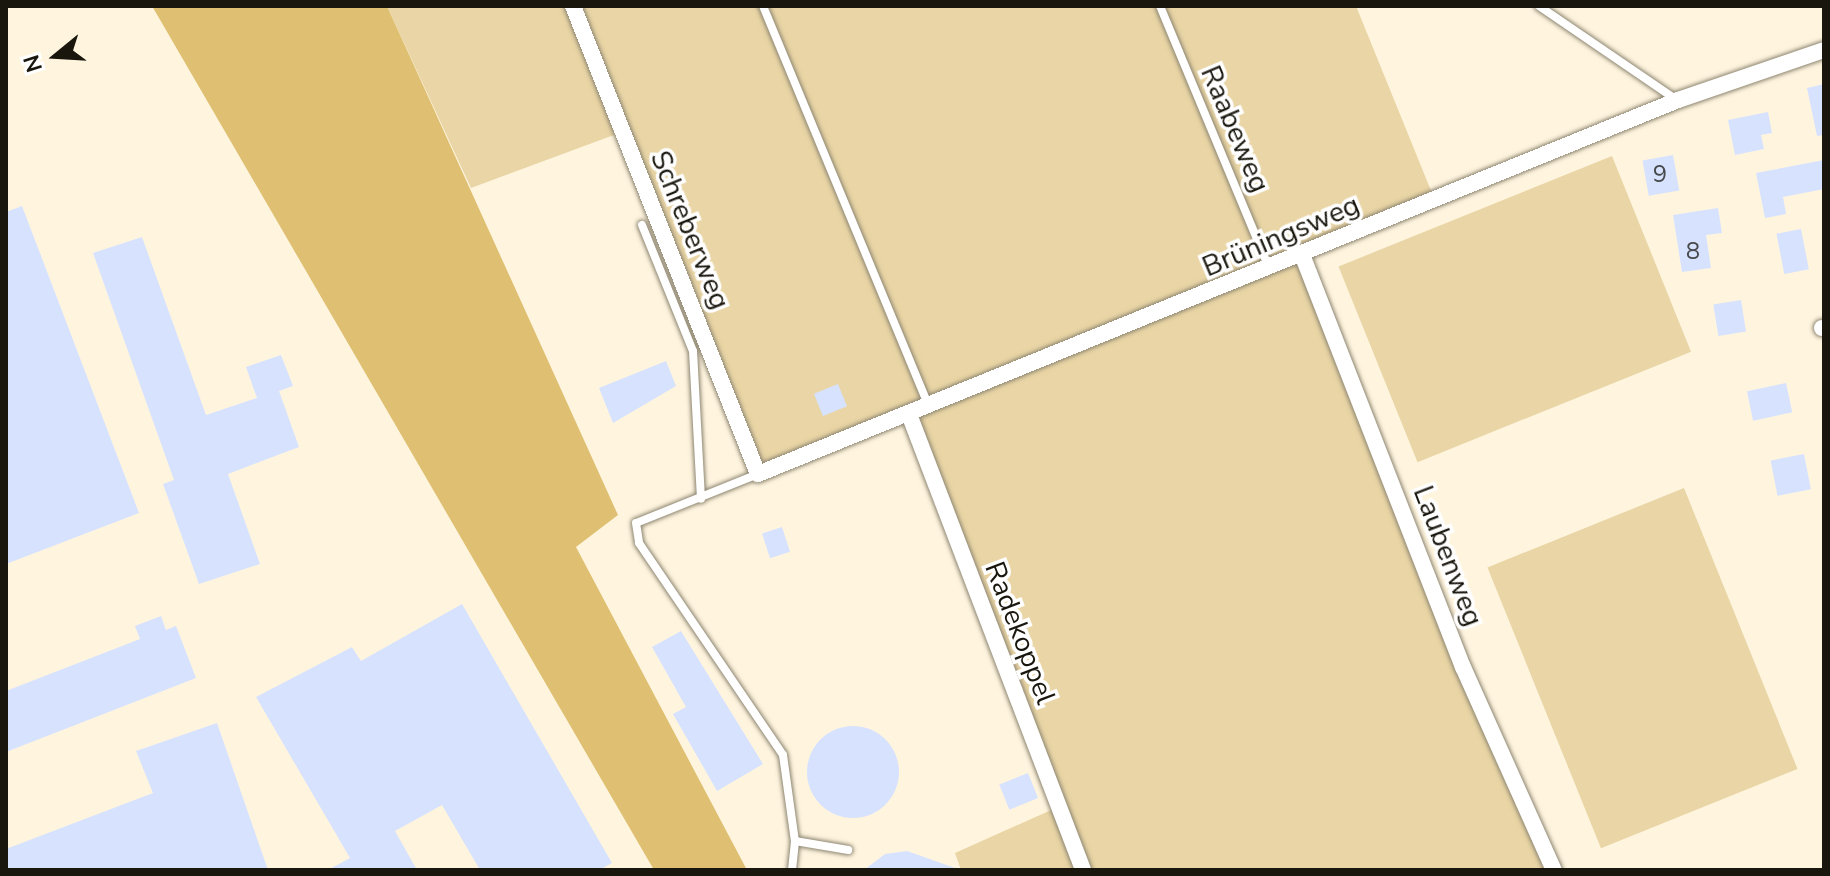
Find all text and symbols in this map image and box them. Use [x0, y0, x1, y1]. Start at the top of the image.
north arrow [16, 16, 96, 96]
text: N [16, 51, 50, 76]
street label: Raabeweg [1193, 61, 1277, 197]
street label: Schreberweg [643, 146, 737, 314]
house number: 9 [1653, 161, 1667, 189]
street label: Brüningsweg [1197, 188, 1365, 284]
house number: 8 [1686, 238, 1700, 266]
street label: Laubenweg [1406, 481, 1490, 631]
street label: Radekoppel [977, 557, 1063, 709]

